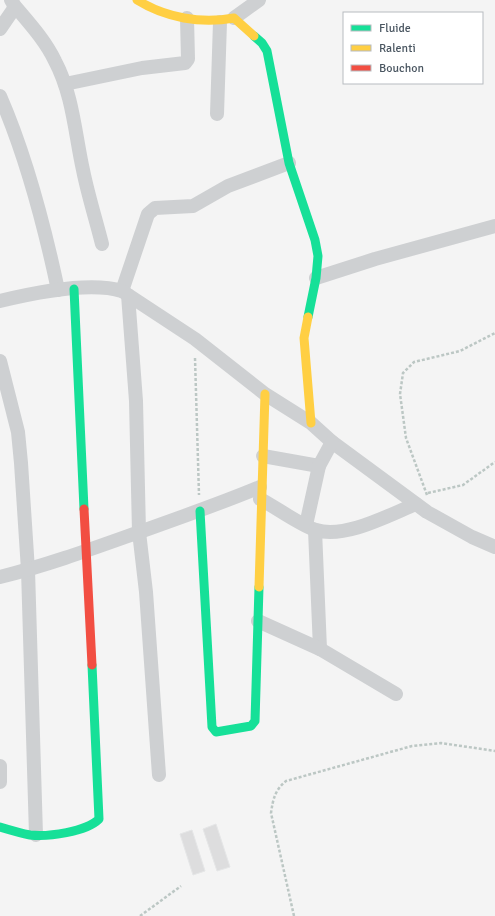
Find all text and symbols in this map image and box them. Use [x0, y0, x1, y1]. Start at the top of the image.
legend [343, 12, 483, 84]
text: Fluide [379, 21, 411, 36]
text: Ralenti [379, 41, 416, 56]
text: Bouchon [379, 61, 424, 76]

